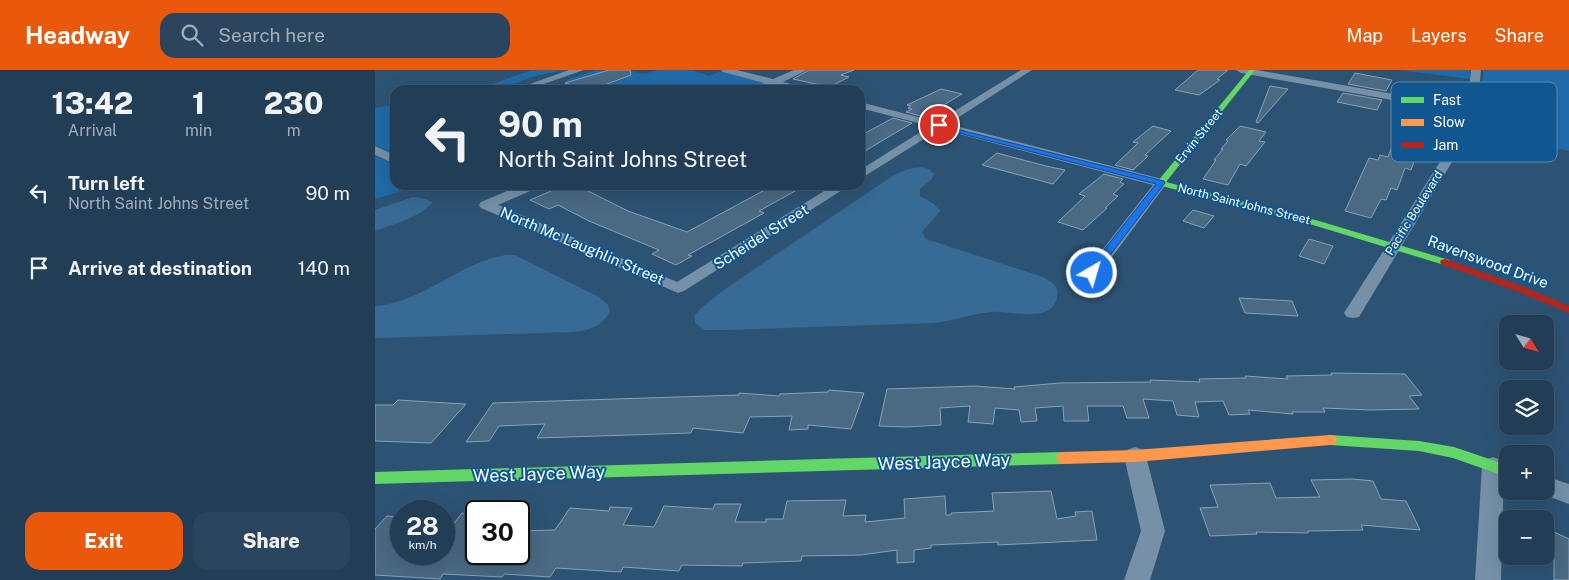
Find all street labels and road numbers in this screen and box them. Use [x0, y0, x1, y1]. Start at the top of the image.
street label: Ervin Street [1173, 106, 1225, 166]
street label: Pacific Boulevard [1382, 168, 1446, 258]
street label: North Saint Johns Street [1176, 181, 1312, 227]
street label: Scheidel Street [710, 201, 811, 273]
street label: North Mc Laughlin Street [498, 203, 667, 288]
street label: Ravenswood Drive [1426, 232, 1551, 291]
street label: West Jayce Way [878, 449, 1011, 474]
street label: West Jayce Way [473, 461, 606, 486]

